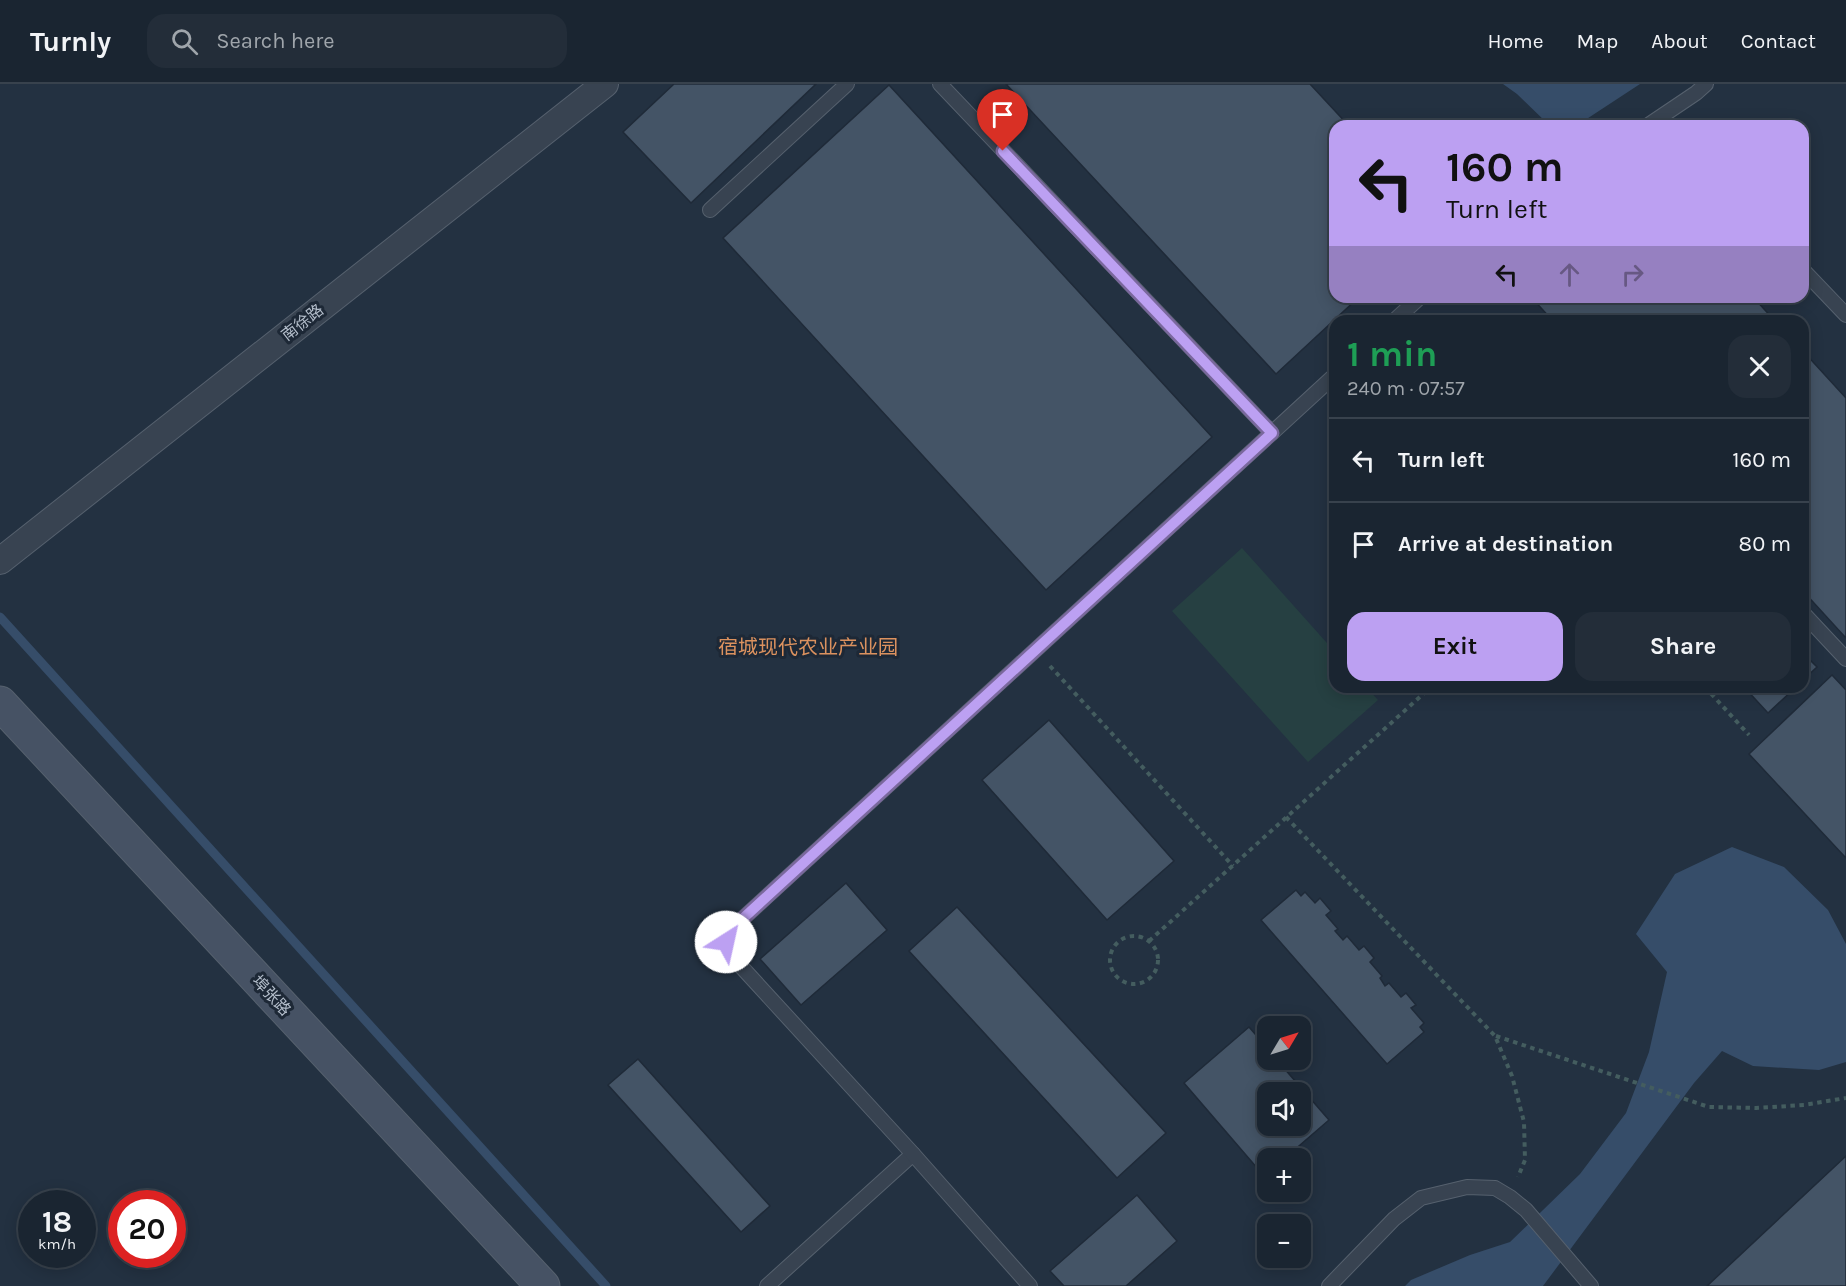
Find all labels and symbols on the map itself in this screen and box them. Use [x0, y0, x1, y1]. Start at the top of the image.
pin [977, 89, 1028, 151]
street label: 南徐路 [278, 300, 327, 345]
district label: 宿城现代农业产业园 [718, 636, 898, 659]
position arrow [694, 910, 758, 974]
street label: 埠张路 [248, 971, 295, 1019]
north arrow [1257, 1016, 1311, 1070]
speed limit sign: 20 [108, 1190, 186, 1268]

